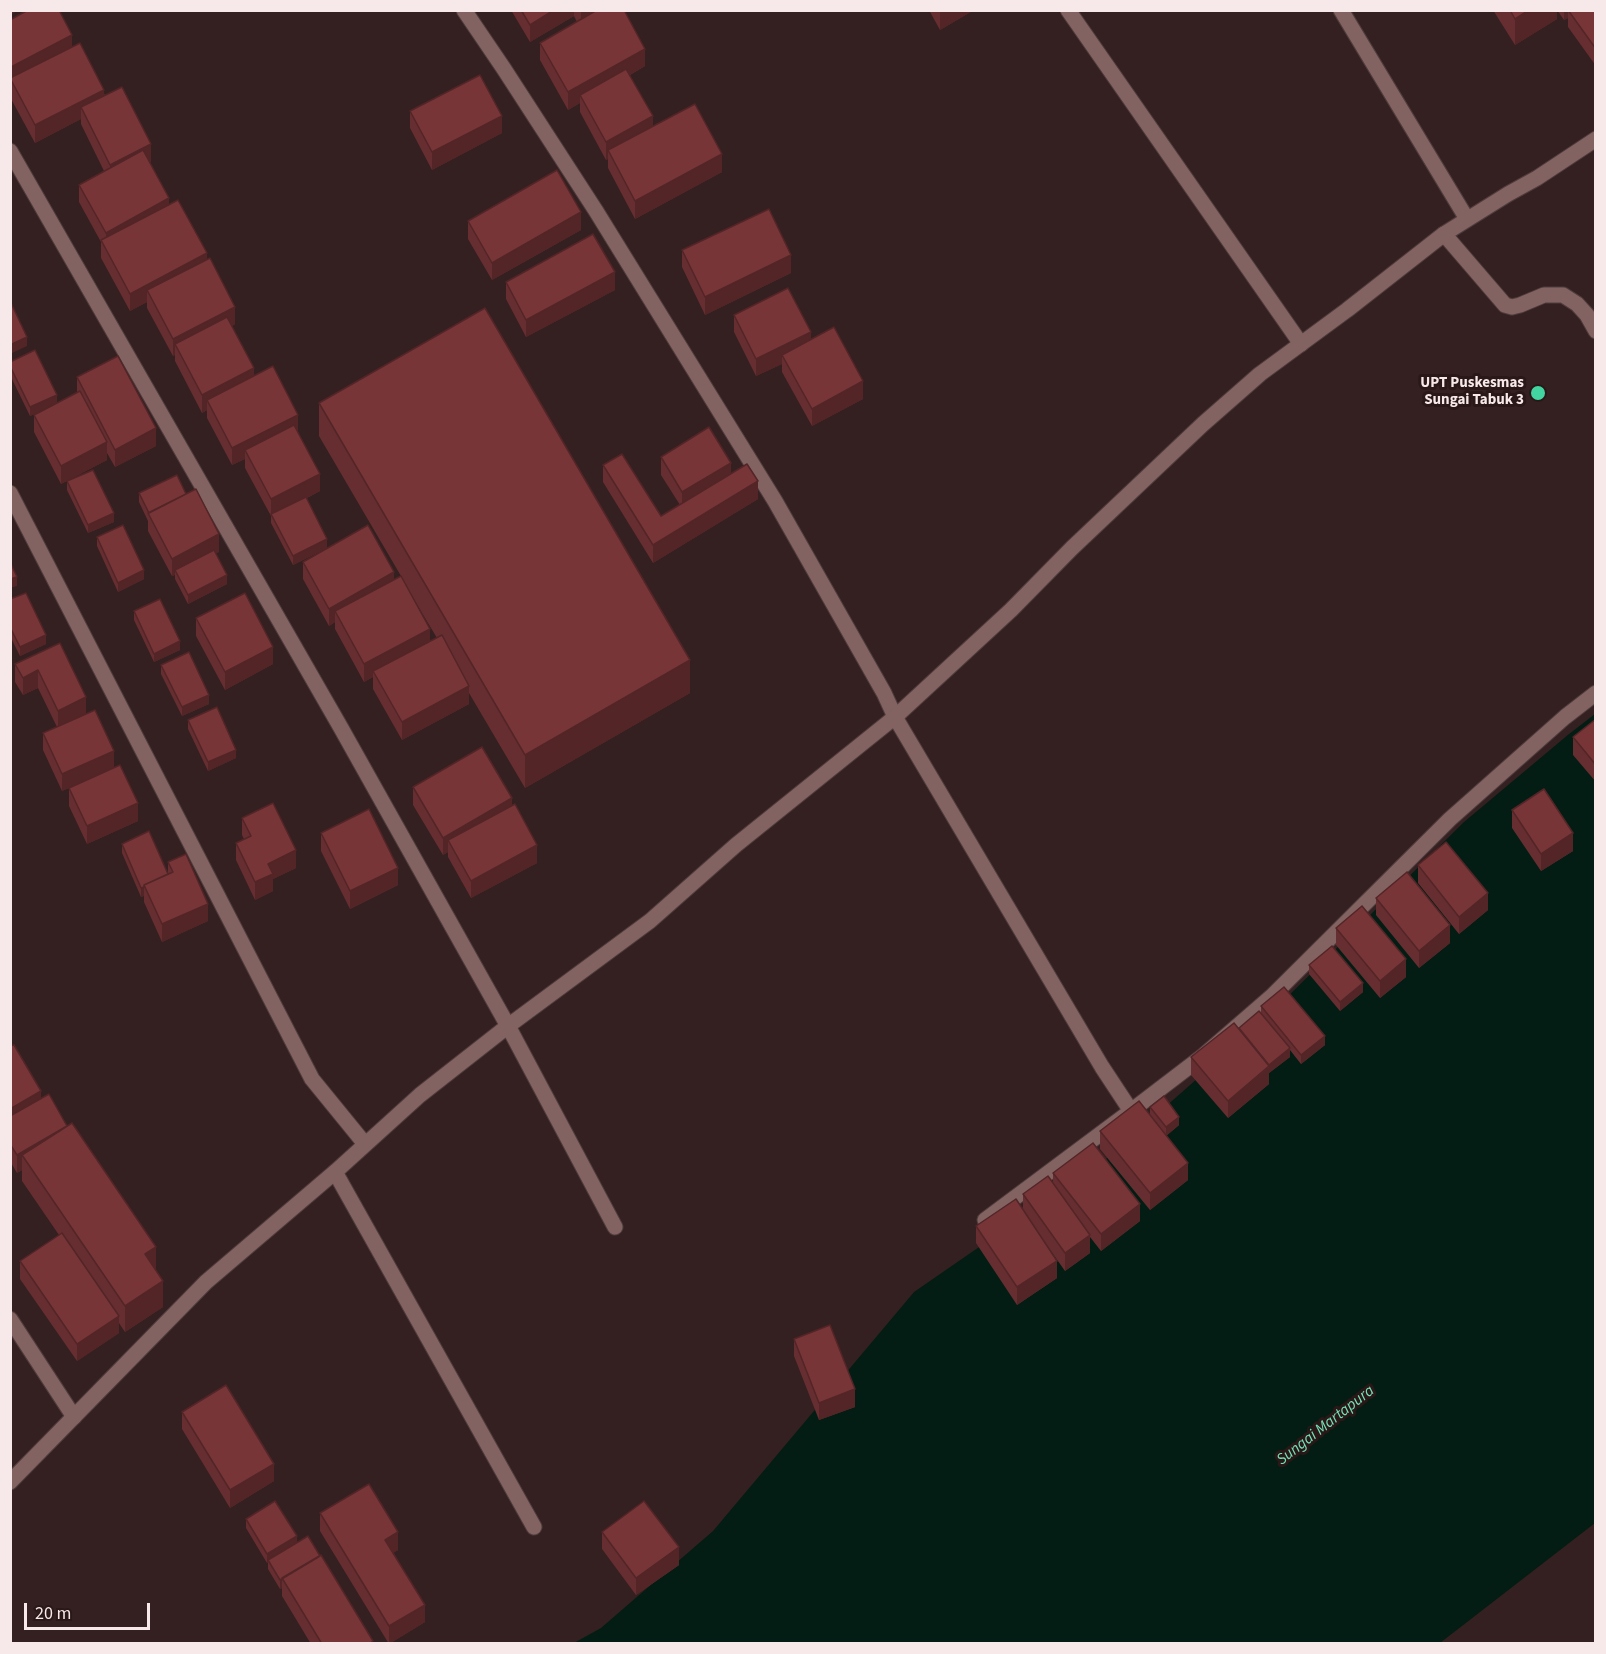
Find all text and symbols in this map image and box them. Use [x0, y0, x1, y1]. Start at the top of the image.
place label: UPT Puskesmas Sungai Tabuk 3 [1420, 375, 1524, 410]
marker: UPT Puskesmas Sungai Tabuk 3 [1529, 384, 1547, 402]
water label: Sungai Martapura [1273, 1382, 1379, 1470]
scale bar [27, 1591, 153, 1629]
text: 20 m [35, 1601, 71, 1626]

